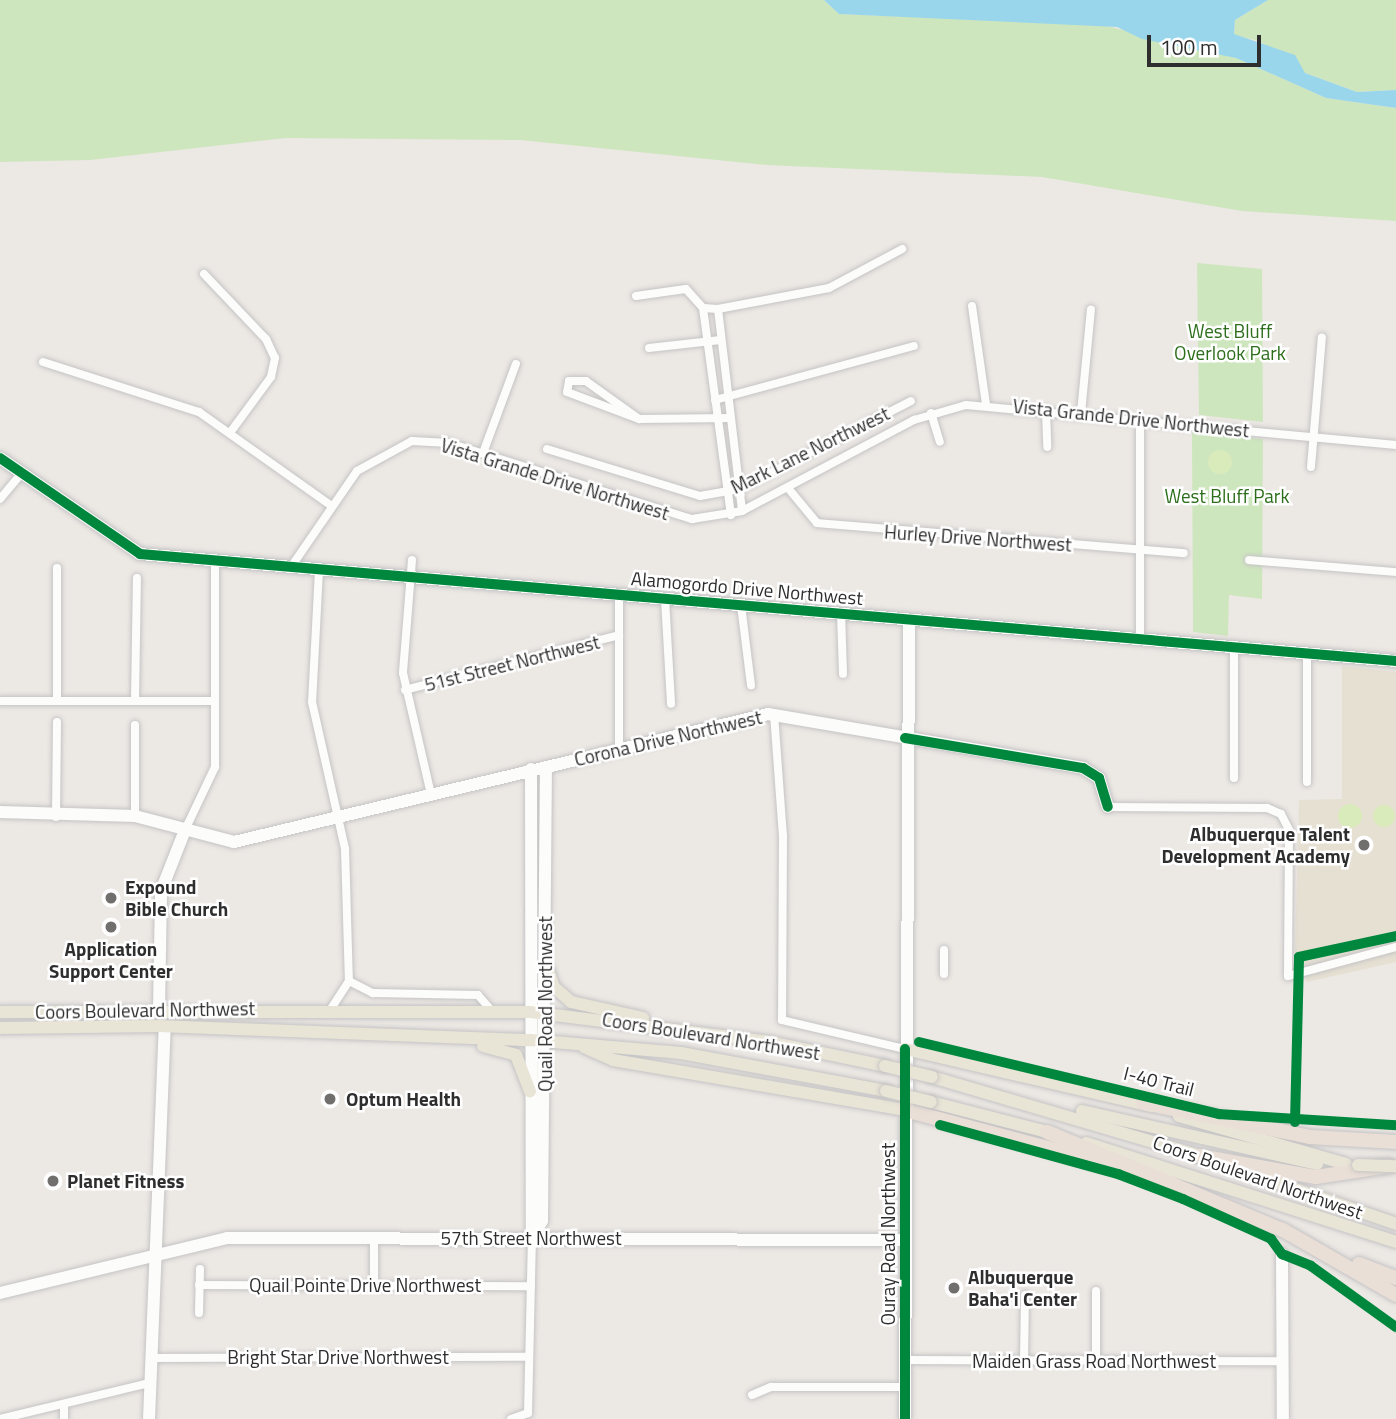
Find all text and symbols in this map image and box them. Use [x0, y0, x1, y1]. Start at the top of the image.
scale bar [1151, 21, 1265, 65]
text: 100 m [1160, 31, 1217, 63]
park label: West Bluff Overlook Park [1174, 320, 1286, 364]
street label: Vista Grande Drive Northwest [1012, 394, 1250, 442]
street label: Mark Lane Northwest [727, 402, 893, 498]
street label: Vista Grande Drive Northwest [438, 433, 672, 525]
park label: West Bluff Park [1164, 485, 1290, 507]
street label: Hurley Drive Northwest [883, 520, 1073, 556]
street label: Alamogordo Drive Northwest [630, 566, 864, 610]
street label: 51st Street Northwest [422, 630, 602, 696]
street label: Corona Drive Northwest [572, 705, 764, 771]
place label: Albuquerque Talent Development Academy [1161, 823, 1350, 867]
marker: Albuquerque Talent Development Academy [1356, 837, 1372, 853]
place label: Expound Bible Church [125, 876, 228, 920]
marker: Expound Bible Church [103, 890, 119, 906]
street label: Quail Road Northwest [534, 916, 556, 1092]
marker: Application Support Center [103, 919, 119, 935]
place label: Application Support Center [49, 938, 173, 982]
street label: Coors Boulevard Northwest [35, 997, 255, 1023]
street label: Coors Boulevard Northwest [601, 1008, 821, 1064]
street label: I-40 Trail [1122, 1061, 1196, 1101]
place label: Optum Health [346, 1088, 461, 1110]
marker: Optum Health [320, 1089, 340, 1109]
street label: Coors Boulevard Northwest [1150, 1130, 1366, 1224]
street label: Ouray Road Northwest [877, 1143, 899, 1325]
place label: Planet Fitness [67, 1170, 184, 1192]
marker: Planet Fitness [45, 1173, 61, 1189]
street label: 57th Street Northwest [440, 1227, 622, 1249]
place label: Albuquerque Baha'i Center [968, 1266, 1077, 1310]
street label: Quail Pointe Drive Northwest [249, 1274, 481, 1296]
marker: Albuquerque Baha'i Center [946, 1280, 962, 1296]
street label: Bright Star Drive Northwest [227, 1346, 449, 1368]
street label: Maiden Grass Road Northwest [972, 1350, 1216, 1372]

